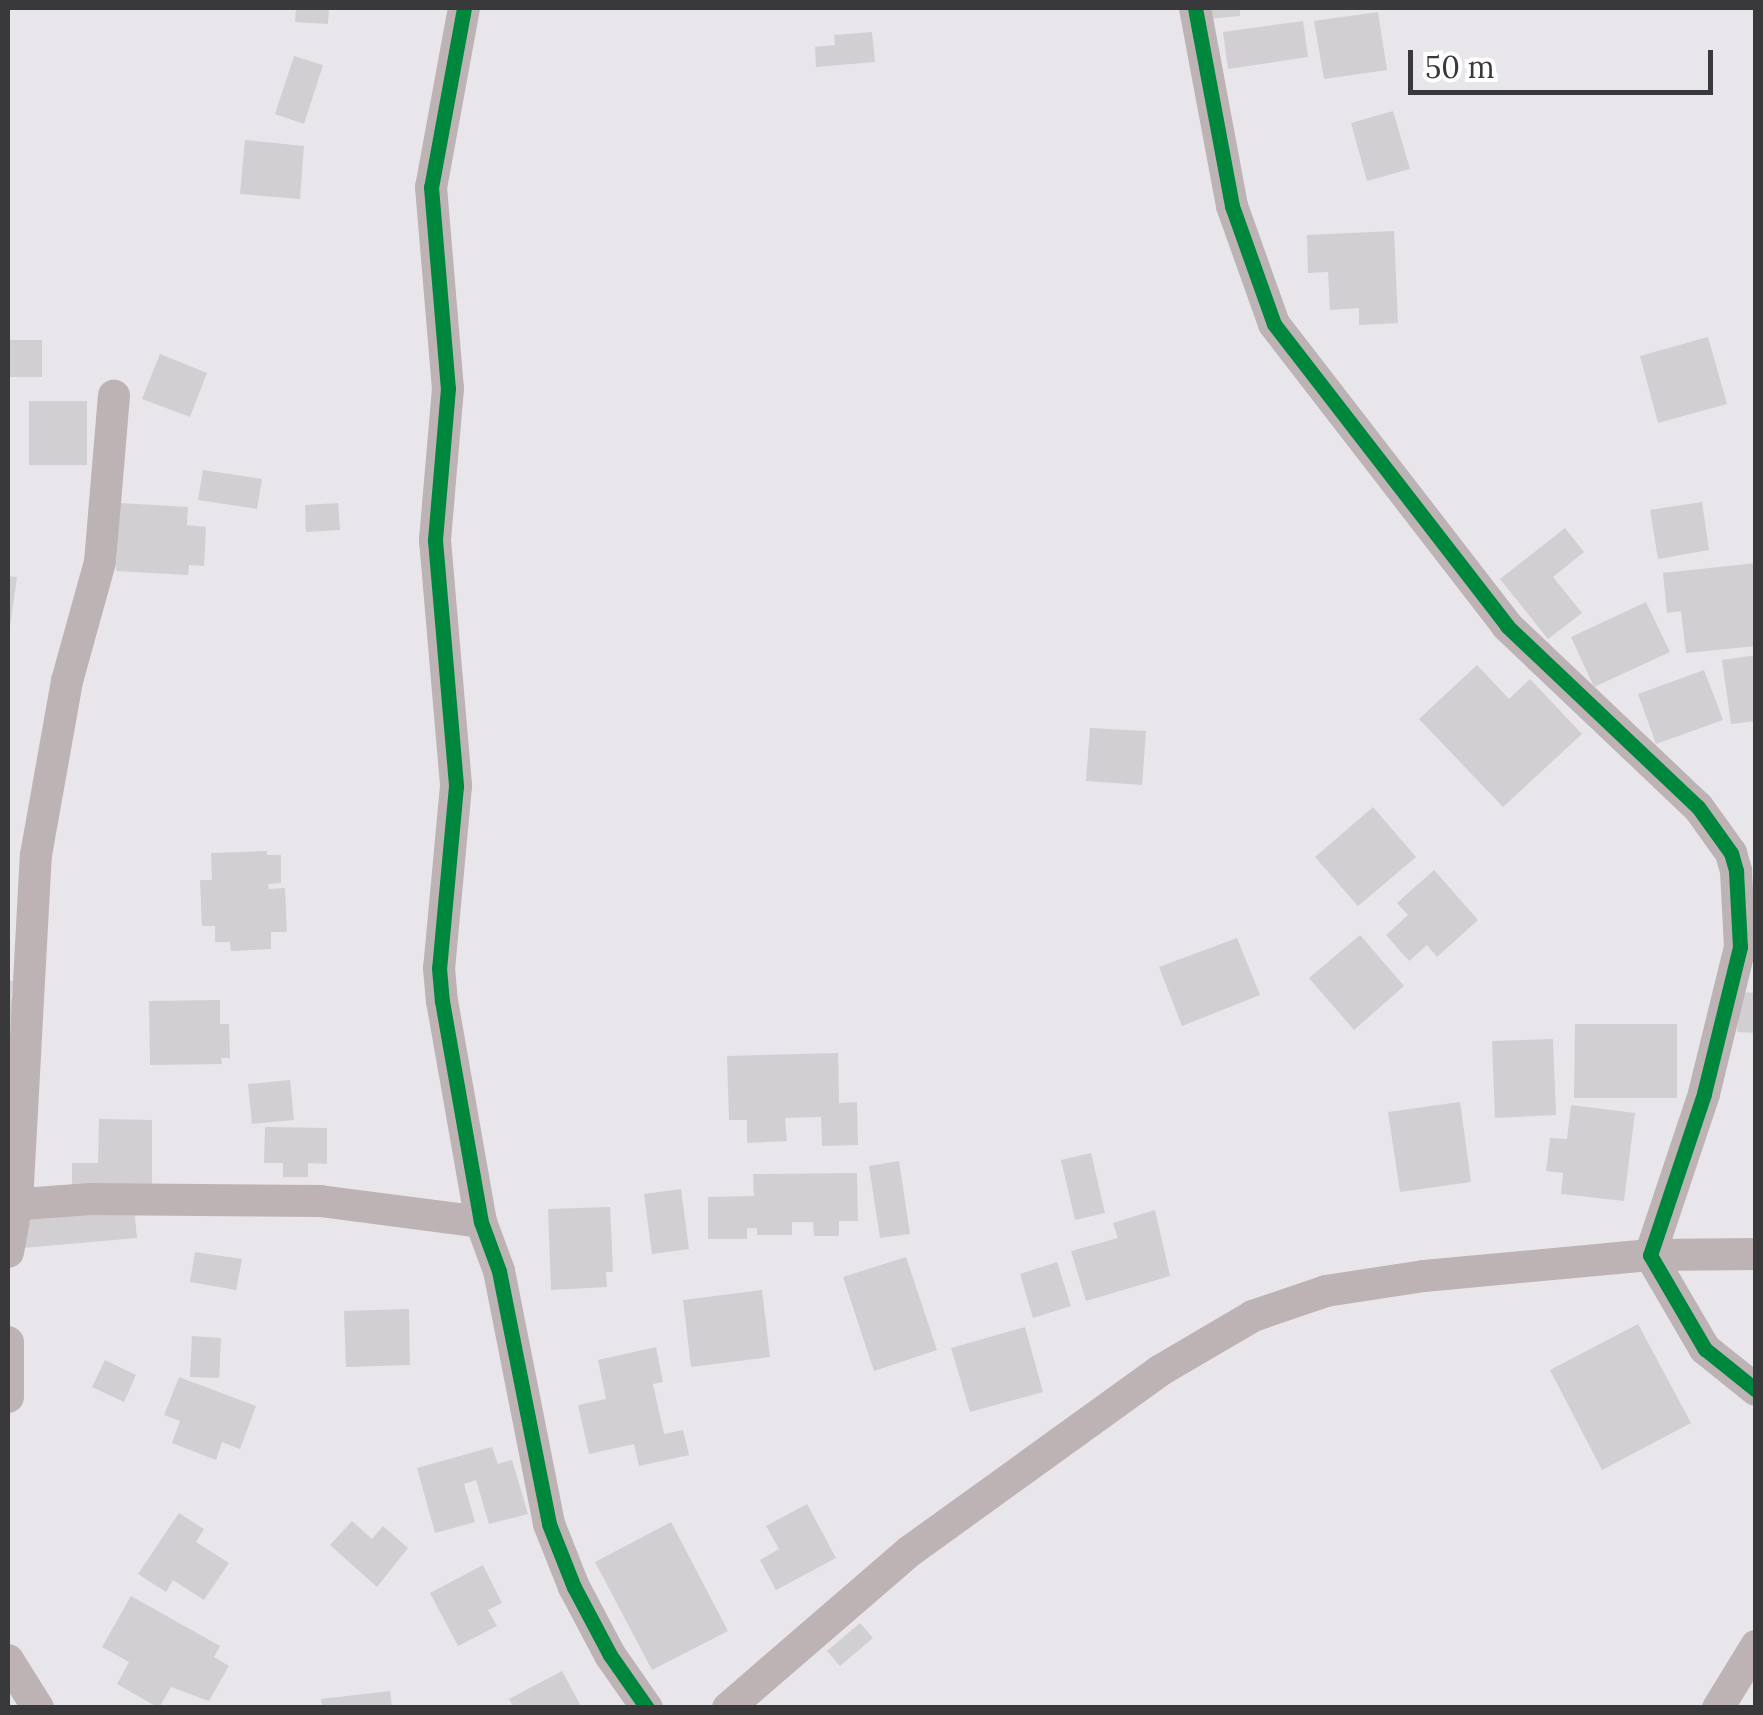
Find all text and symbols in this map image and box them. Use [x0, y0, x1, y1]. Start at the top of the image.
scale bar [1413, 30, 1718, 92]
text: 50 m [1425, 48, 1495, 86]

